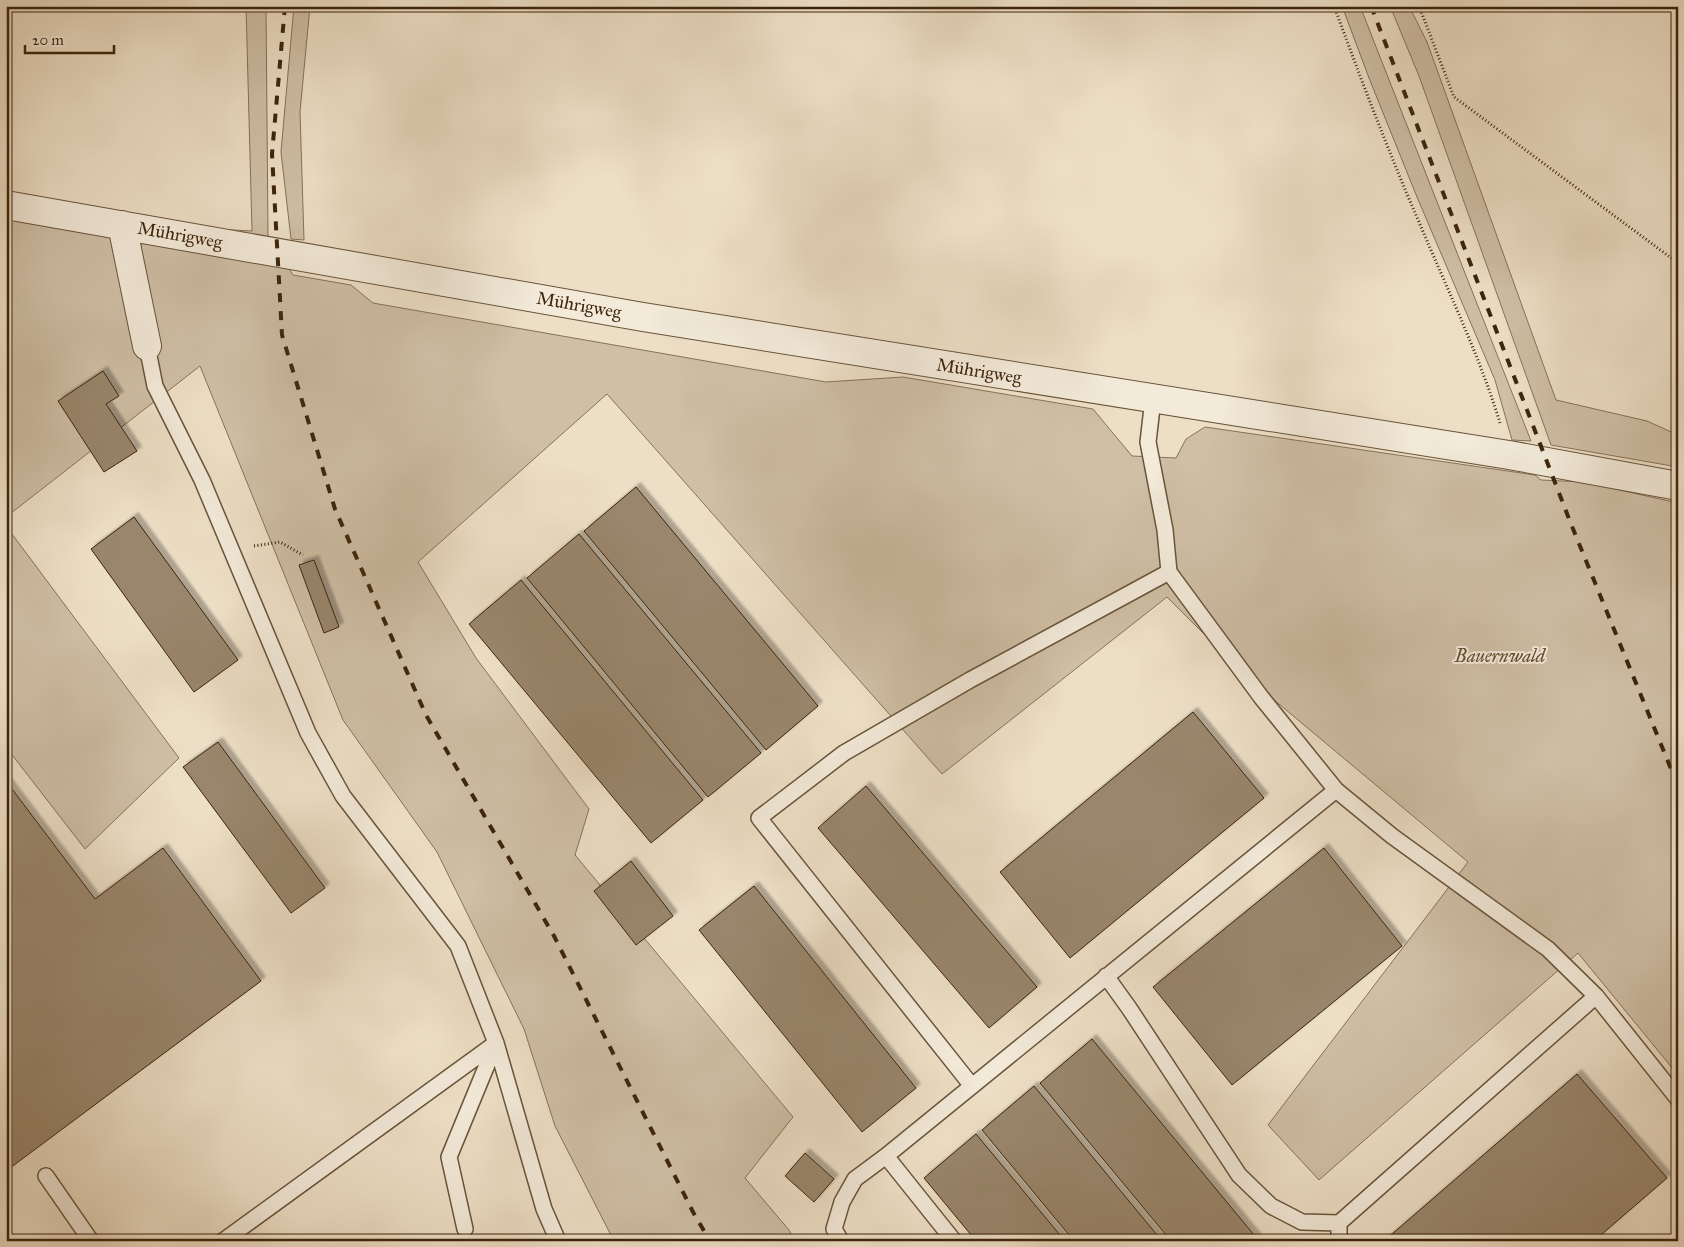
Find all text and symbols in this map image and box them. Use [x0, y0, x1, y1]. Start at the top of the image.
scale bar [25, 22, 114, 54]
text: 20 m [32, 31, 64, 49]
street label: Mührigweg [136, 217, 225, 254]
street label: Mührigweg [535, 287, 624, 324]
street label: Mührigweg [935, 353, 1024, 390]
park label: Bauernwald [1454, 645, 1547, 667]

